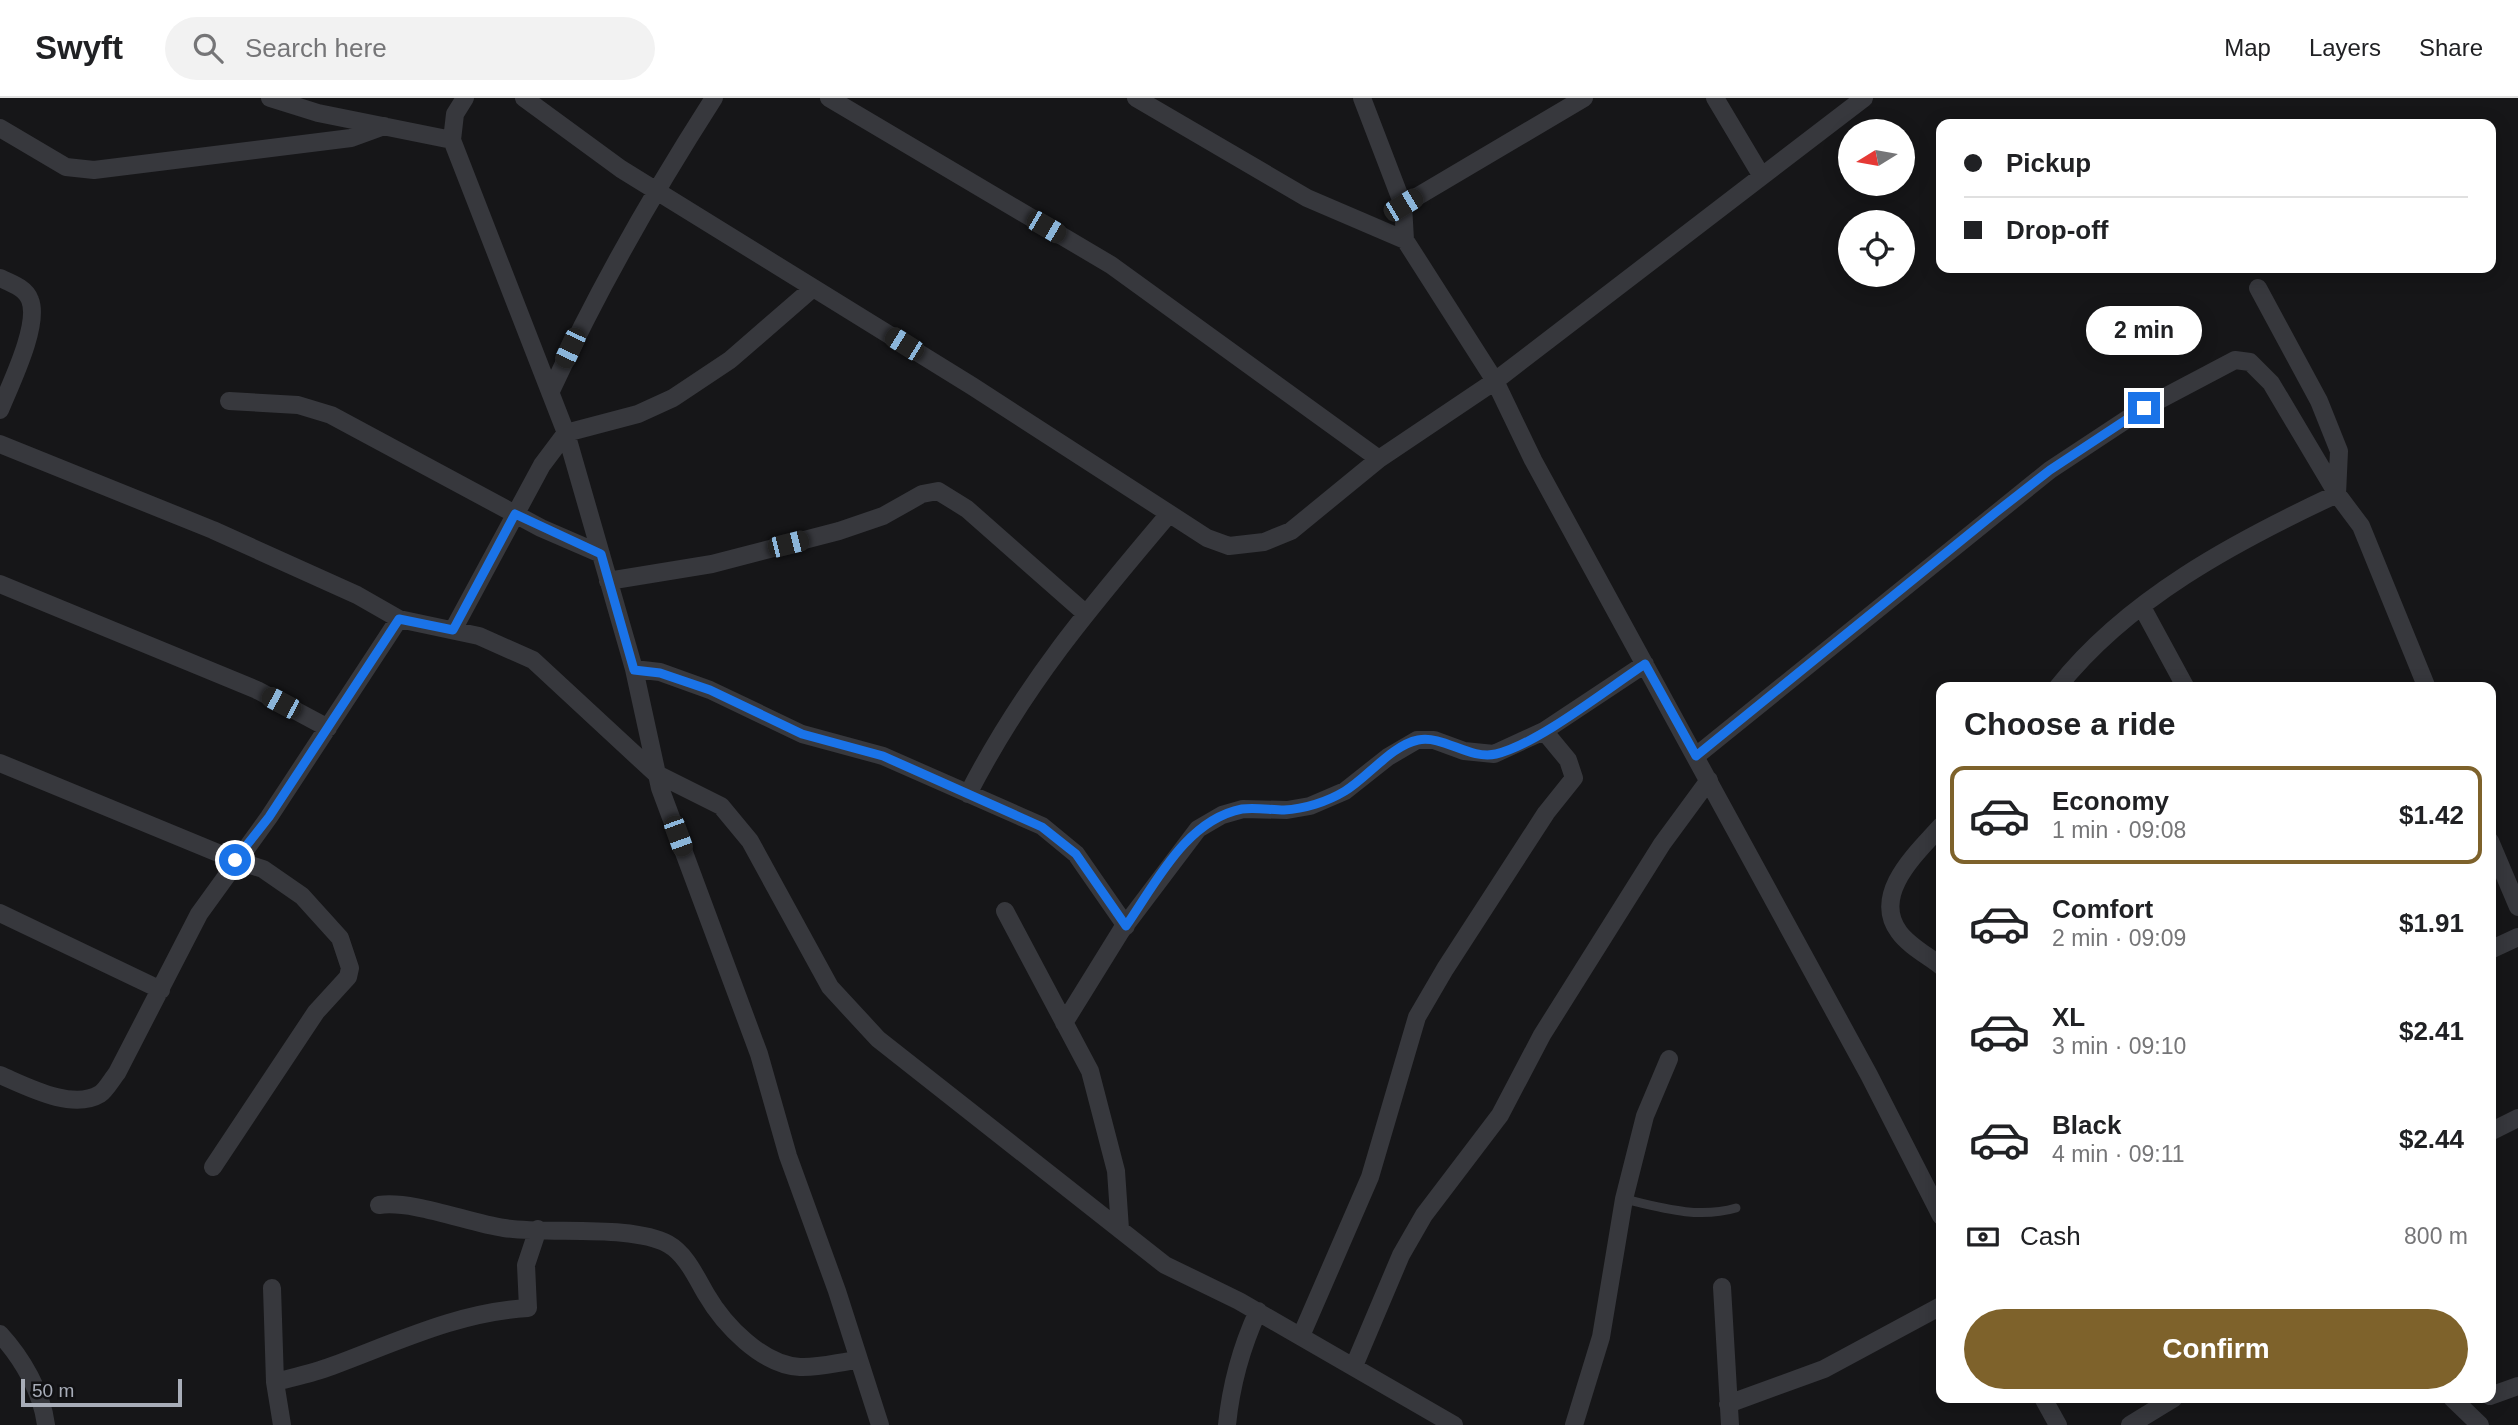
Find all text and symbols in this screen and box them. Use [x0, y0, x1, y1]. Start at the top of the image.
search box [165, 17, 655, 80]
text: Swyft [35, 29, 123, 66]
icon: search [189, 29, 227, 67]
text: Search here [245, 33, 387, 63]
text: Map [2224, 34, 2271, 61]
text: Layers [2309, 34, 2381, 61]
text: Share [2419, 34, 2483, 61]
north arrow [1838, 119, 1914, 196]
map controls [1838, 119, 1915, 287]
text: Pickup [2006, 148, 2091, 178]
car [1380, 185, 1427, 225]
car [1023, 207, 1070, 247]
button: locate [1838, 210, 1915, 287]
text: Drop-off [2006, 215, 2109, 245]
callout: 2 min [2086, 306, 2202, 356]
text: 2 min [2114, 317, 2174, 343]
car [881, 324, 928, 364]
car [552, 325, 589, 371]
route end [2128, 392, 2160, 424]
car [766, 529, 811, 559]
car [258, 684, 305, 722]
text: Choose a ride [1964, 706, 2176, 742]
icon: car [1968, 784, 2031, 847]
text: Economy [2052, 786, 2169, 816]
text: $1.42 [2399, 800, 2464, 830]
car [661, 813, 696, 859]
text: 1 min · 09:08 [2052, 817, 2186, 843]
route start [219, 844, 251, 876]
icon: car [1968, 892, 2031, 955]
text: Comfort [2052, 894, 2153, 924]
text: $1.91 [2399, 908, 2464, 938]
text: 2 min · 09:09 [2052, 925, 2186, 951]
icon: car [1968, 1000, 2031, 1063]
text: XL [2052, 1002, 2085, 1032]
text: $2.41 [2399, 1016, 2464, 1046]
text: 3 min · 09:10 [2052, 1033, 2186, 1059]
icon: car [1968, 1108, 2031, 1171]
text: Black [2052, 1110, 2121, 1140]
text: $2.44 [2399, 1124, 2464, 1154]
text: 4 min · 09:11 [2052, 1141, 2185, 1167]
icon: cash [1964, 1218, 2002, 1256]
text: Cash [2020, 1221, 2081, 1251]
text: 800 m [2404, 1223, 2468, 1249]
button: Confirm [1964, 1309, 2468, 1389]
scale bar [21, 1376, 182, 1408]
text: 50 m [32, 1380, 74, 1401]

